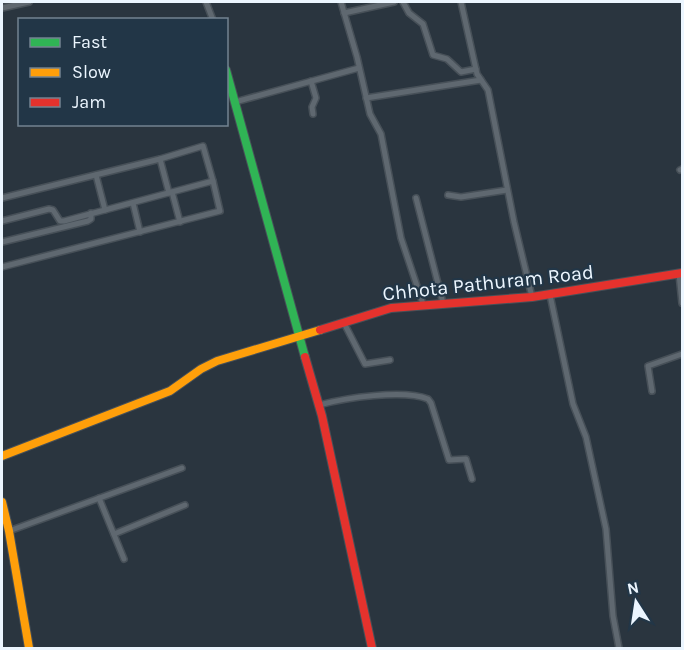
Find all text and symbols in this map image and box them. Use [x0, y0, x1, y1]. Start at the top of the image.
legend [18, 18, 228, 126]
text: Fast [72, 31, 107, 53]
text: Slow [72, 61, 111, 83]
text: Jam [72, 91, 106, 113]
street label: Chhota Pathuram Road [381, 260, 595, 306]
north arrow [606, 572, 666, 632]
text: N [625, 577, 641, 598]

